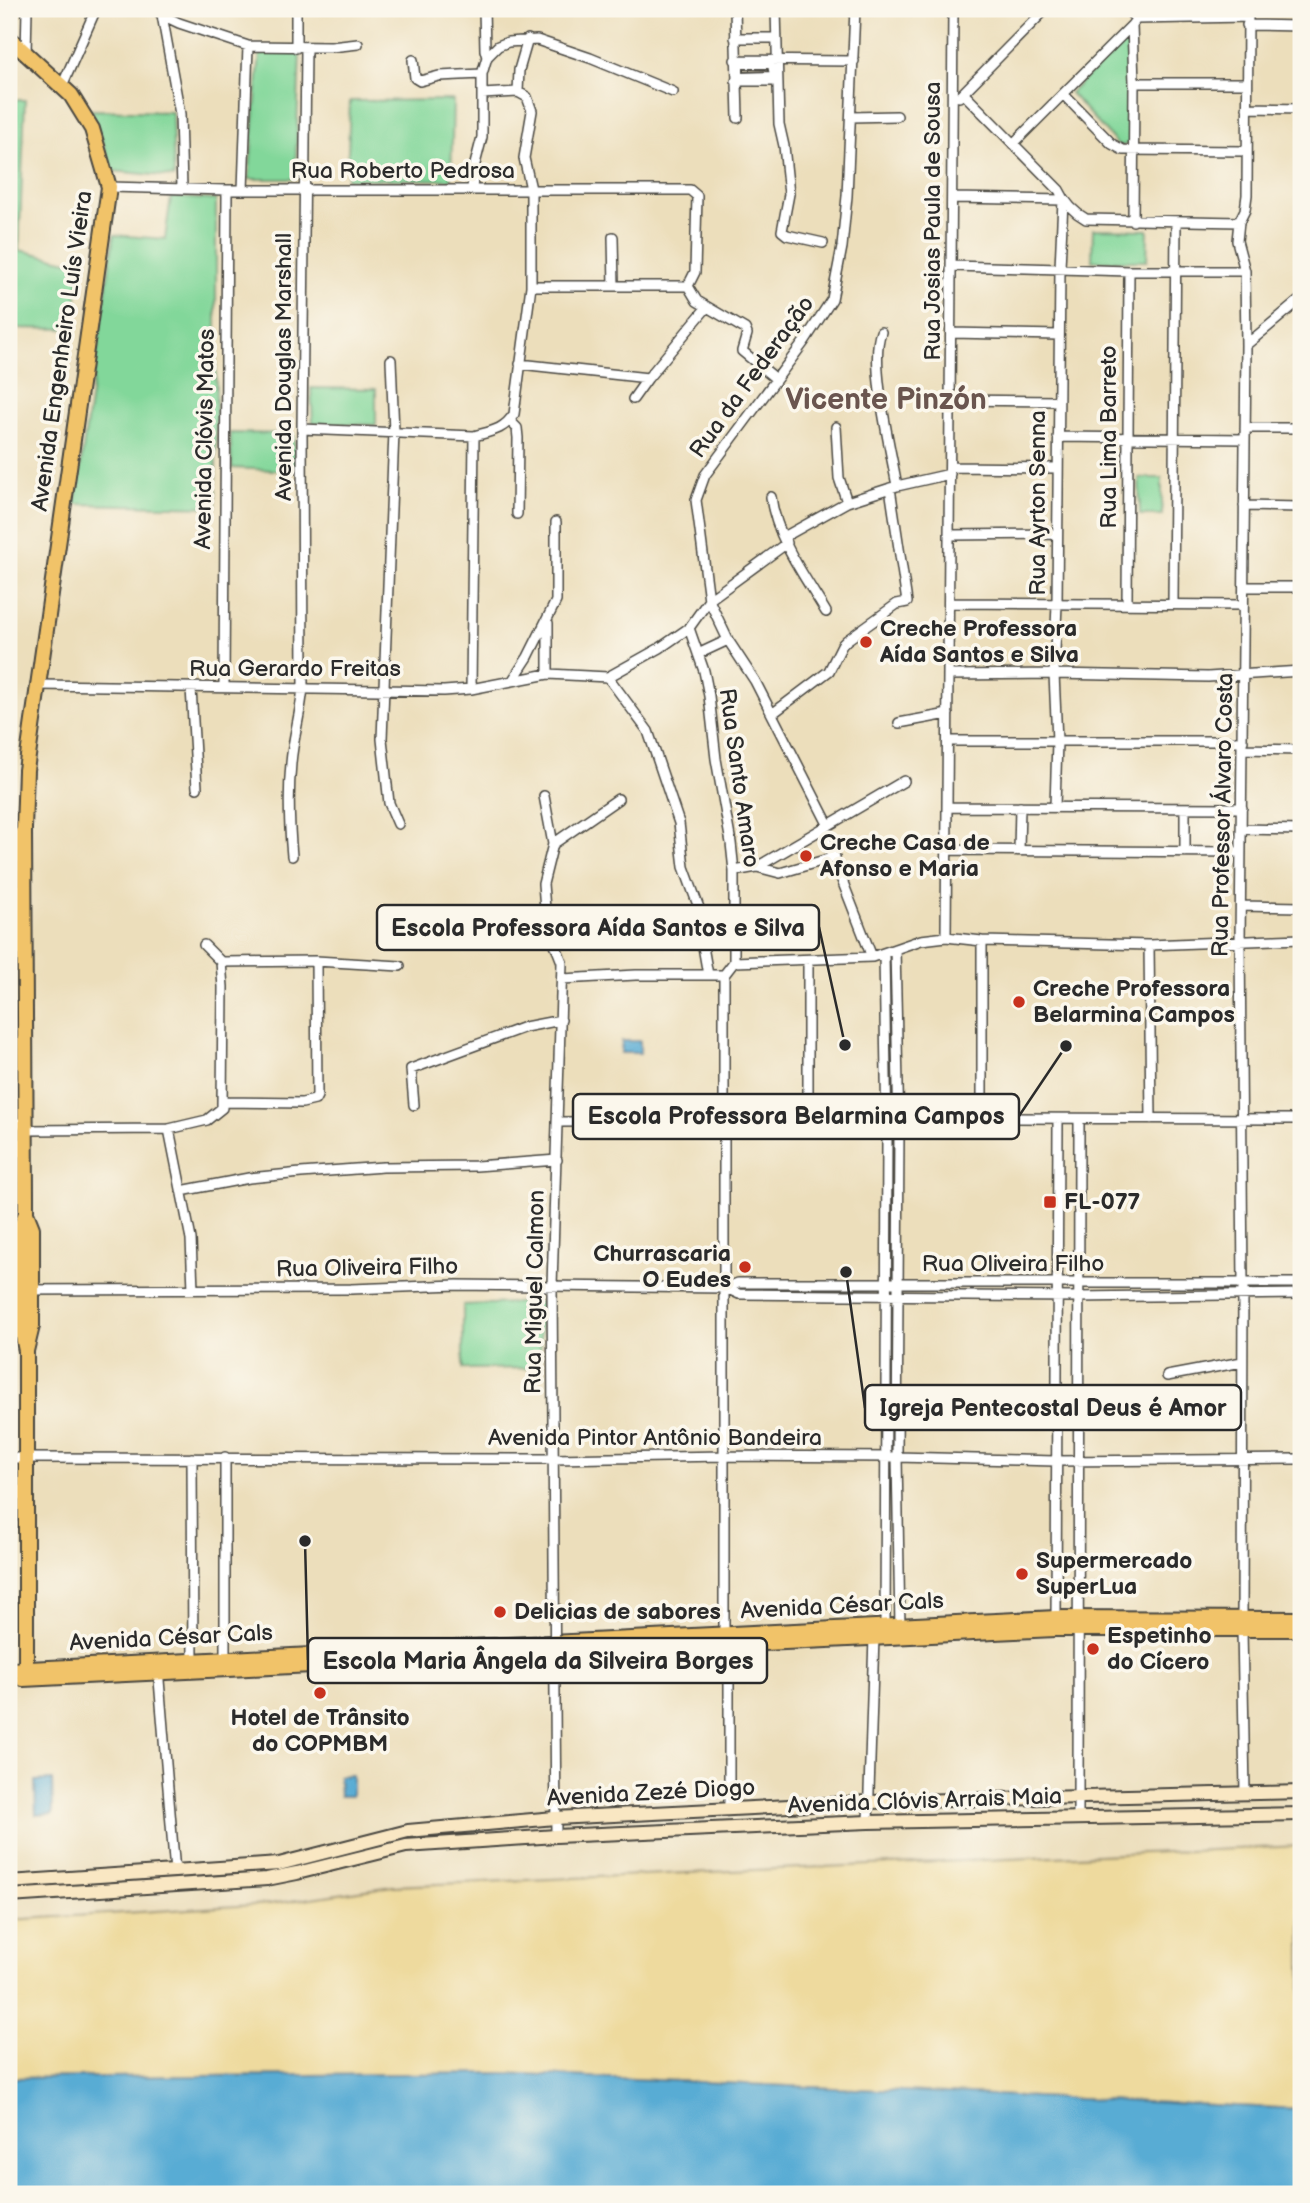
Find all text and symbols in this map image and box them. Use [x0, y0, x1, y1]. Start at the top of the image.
street label: Rua Josias Paula de Sousa [919, 81, 947, 361]
street label: Rua Roberto Pedrosa [291, 157, 515, 185]
street label: Avenida Engenheiro Luís Vieira [26, 189, 98, 513]
street label: Avenida Douglas Marshall [270, 233, 298, 501]
street label: Rua da Federação [684, 290, 820, 464]
street label: Avenida Clóvis Matos [189, 328, 221, 550]
street label: Rua Lima Barreto [1095, 345, 1123, 529]
district label: Vicente Pinzón [785, 382, 987, 418]
street label: Rua Ayrton Senna [1024, 410, 1052, 596]
place label: Creche Professora Aída Santos e Silva [879, 615, 1079, 669]
marker: Creche Professora Aída Santos e Silva [858, 634, 874, 650]
street label: Rua Gerardo Freitas [189, 655, 401, 683]
street label: Rua Professor Álvaro Costa [1207, 673, 1239, 957]
street label: Rua Santo Amaro [713, 687, 765, 869]
place label: Creche Casa de Afonso e Maria [819, 829, 990, 883]
marker: Creche Casa de Afonso e Maria [798, 848, 814, 864]
callout: Escola Professora Aída Santos e Silva [377, 905, 819, 950]
text: Escola Professora Aída Santos e Silva [391, 914, 805, 943]
place label: Creche Professora Belarmina Campos [1033, 975, 1235, 1029]
marker: Creche Professora Belarmina Campos [1011, 994, 1027, 1010]
callout: Escola Professora Belarmina Campos [573, 1094, 1019, 1139]
text: Escola Professora Belarmina Campos [587, 1102, 1005, 1131]
place label: FL-077 [1064, 1188, 1141, 1216]
street label: Rua Miguel Calmon [519, 1190, 551, 1394]
marker: FL-077 [1042, 1194, 1058, 1210]
place label: Churrascaria O Eudes [593, 1240, 731, 1294]
street label: Rua Oliveira Filho [922, 1250, 1104, 1278]
street label: Rua Oliveira Filho [276, 1252, 458, 1284]
marker: Churrascaria O Eudes [737, 1259, 753, 1275]
callout: Igreja Pentecostal Deus é Amor [865, 1385, 1241, 1430]
text: Igreja Pentecostal Deus é Amor [879, 1394, 1227, 1423]
street label: Avenida Pintor Antônio Bandeira [488, 1424, 822, 1452]
place label: Supermercado SuperLua [1036, 1547, 1192, 1601]
marker: Supermercado SuperLua [1014, 1566, 1030, 1582]
street label: Avenida César Cals [740, 1587, 944, 1625]
place label: Delicias de sabores [514, 1598, 721, 1626]
marker: Delicias de sabores [492, 1604, 508, 1620]
street label: Avenida César Cals [69, 1619, 273, 1657]
place label: Espetinho do Cícero [1107, 1622, 1212, 1676]
callout: Escola Maria Ângela da Silveira Borges [308, 1638, 767, 1683]
marker: Espetinho do Cícero [1085, 1641, 1101, 1657]
text: Escola Maria Ângela da Silveira Borges [322, 1645, 754, 1676]
marker: Hotel de Trânsito do COPMBM [312, 1685, 328, 1701]
place label: Hotel de Trânsito do COPMBM [230, 1704, 410, 1758]
street label: Avenida Zezé Diogo [546, 1774, 756, 1812]
street label: Avenida Clóvis Arrais Maia [787, 1782, 1063, 1820]

